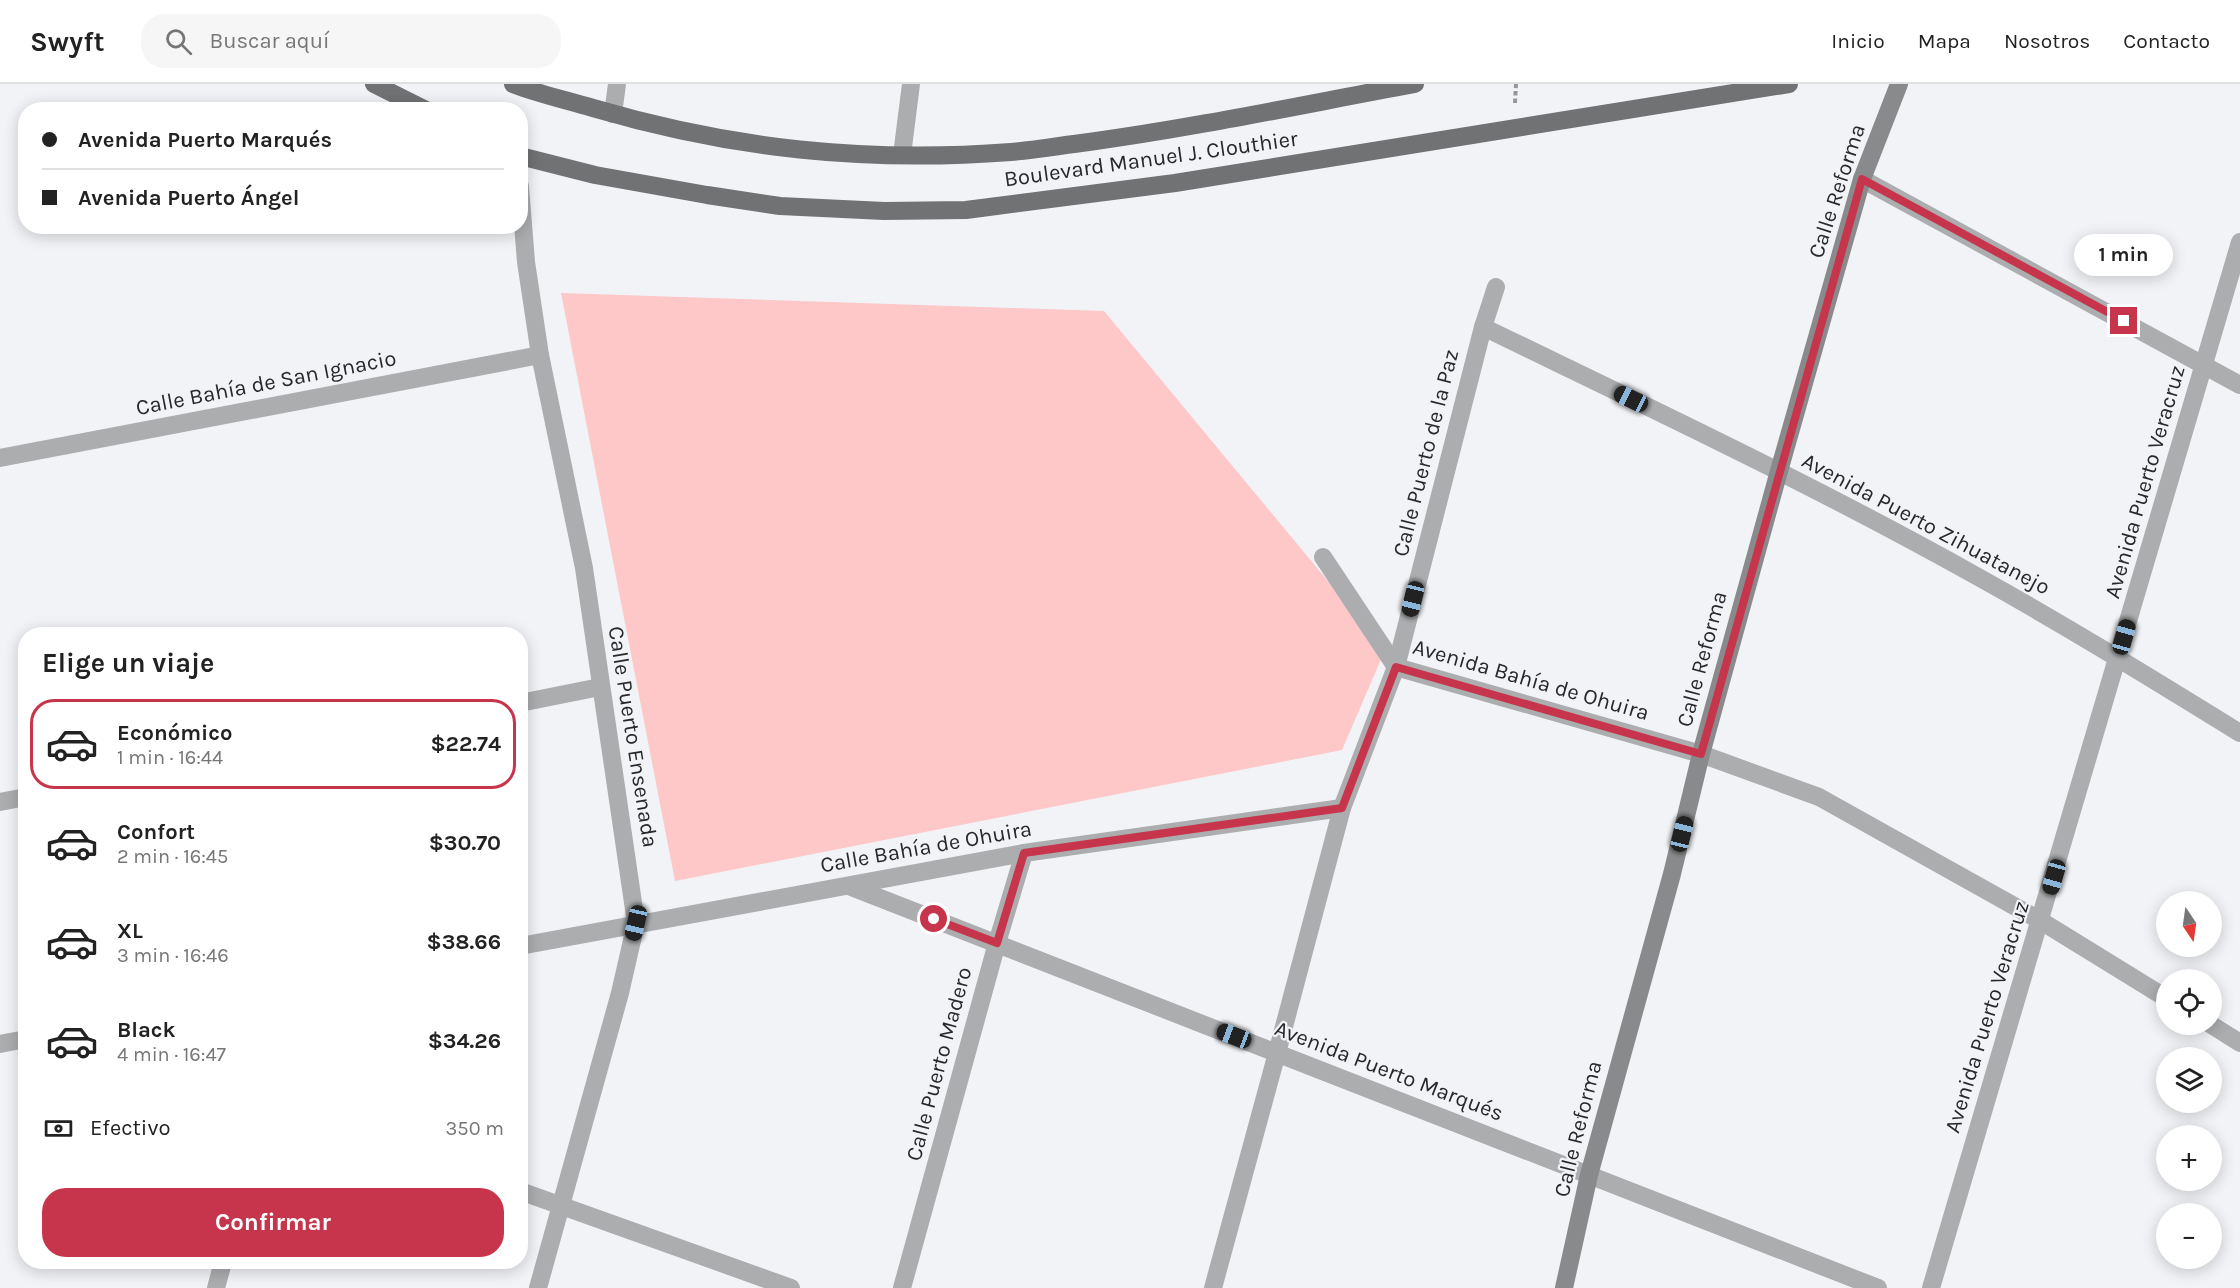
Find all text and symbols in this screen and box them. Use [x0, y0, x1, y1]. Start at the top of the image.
search box [141, 14, 561, 68]
text: Swyft [30, 25, 105, 58]
icon: search [162, 25, 195, 58]
text: Buscar aquí [210, 28, 330, 54]
text: Inicio [1831, 29, 1885, 53]
text: Mapa [1918, 29, 1971, 53]
text: Nosotros [2004, 29, 2090, 53]
text: Contacto [2123, 29, 2210, 53]
street label: Calle Reforma [1803, 121, 1871, 261]
street label: Boulevard Manuel J. Clouthier [1003, 126, 1300, 192]
text: Avenida Puerto Marqués [78, 127, 332, 153]
text: Avenida Puerto Ángel [78, 185, 299, 211]
callout: 1 min [2074, 234, 2174, 276]
text: 1 min [2098, 243, 2149, 266]
route end [2110, 307, 2137, 334]
street label: Calle Bahía de San Ignacio [134, 345, 398, 421]
street label: Calle Puerto de la Paz [1388, 347, 1464, 559]
street label: Avenida Puerto Veracruz [2099, 363, 2191, 601]
car [1611, 383, 1651, 415]
street label: Avenida Puerto Zihuatanejo [1798, 447, 2054, 601]
car [1400, 579, 1426, 619]
street label: Calle Reforma [1671, 588, 1733, 730]
car [2110, 617, 2138, 657]
street label: Calle Puerto Ensenada [603, 624, 663, 850]
street label: Avenida Bahía de Ohuira [1410, 634, 1652, 726]
text: Elige un viaje [42, 647, 214, 679]
icon: car [45, 717, 99, 771]
text: Económico [117, 720, 232, 746]
text: $22.74 [430, 731, 501, 757]
text: 1 min · 16:44 [117, 746, 223, 769]
car [1669, 814, 1695, 854]
icon: car [45, 816, 99, 870]
street label: Calle Bahía de Ohuira [818, 816, 1034, 878]
text: Confort [117, 819, 195, 845]
text: $30.70 [429, 830, 501, 856]
text: 2 min · 16:45 [117, 845, 228, 868]
car [2040, 857, 2068, 897]
north arrow [2156, 891, 2222, 957]
map controls [2156, 891, 2222, 1269]
street label: Avenida Puerto Veracruz [1939, 898, 2035, 1136]
car [623, 903, 649, 943]
route start [920, 905, 947, 932]
icon: car [45, 915, 99, 969]
text: XL [117, 918, 143, 944]
text: $38.66 [426, 929, 501, 955]
text: 3 min · 16:46 [117, 944, 229, 967]
street label: Calle Puerto Madero [901, 964, 977, 1164]
button: locate [2156, 969, 2222, 1035]
icon: car [45, 1014, 99, 1068]
street label: Avenida Puerto Marqués [1271, 1015, 1507, 1127]
text: Black [117, 1017, 176, 1043]
car [1214, 1021, 1254, 1051]
text: $34.26 [428, 1028, 501, 1054]
text: 4 min · 16:47 [117, 1043, 226, 1066]
button: layers [2156, 1047, 2222, 1113]
street label: Calle Reforma [1549, 1058, 1607, 1200]
icon: cash [42, 1112, 75, 1145]
text: Efectivo [90, 1115, 170, 1141]
text: 350 m [446, 1117, 504, 1140]
button: + [2156, 1125, 2222, 1191]
button: Confirmar [42, 1188, 504, 1257]
button: − [2156, 1203, 2222, 1269]

